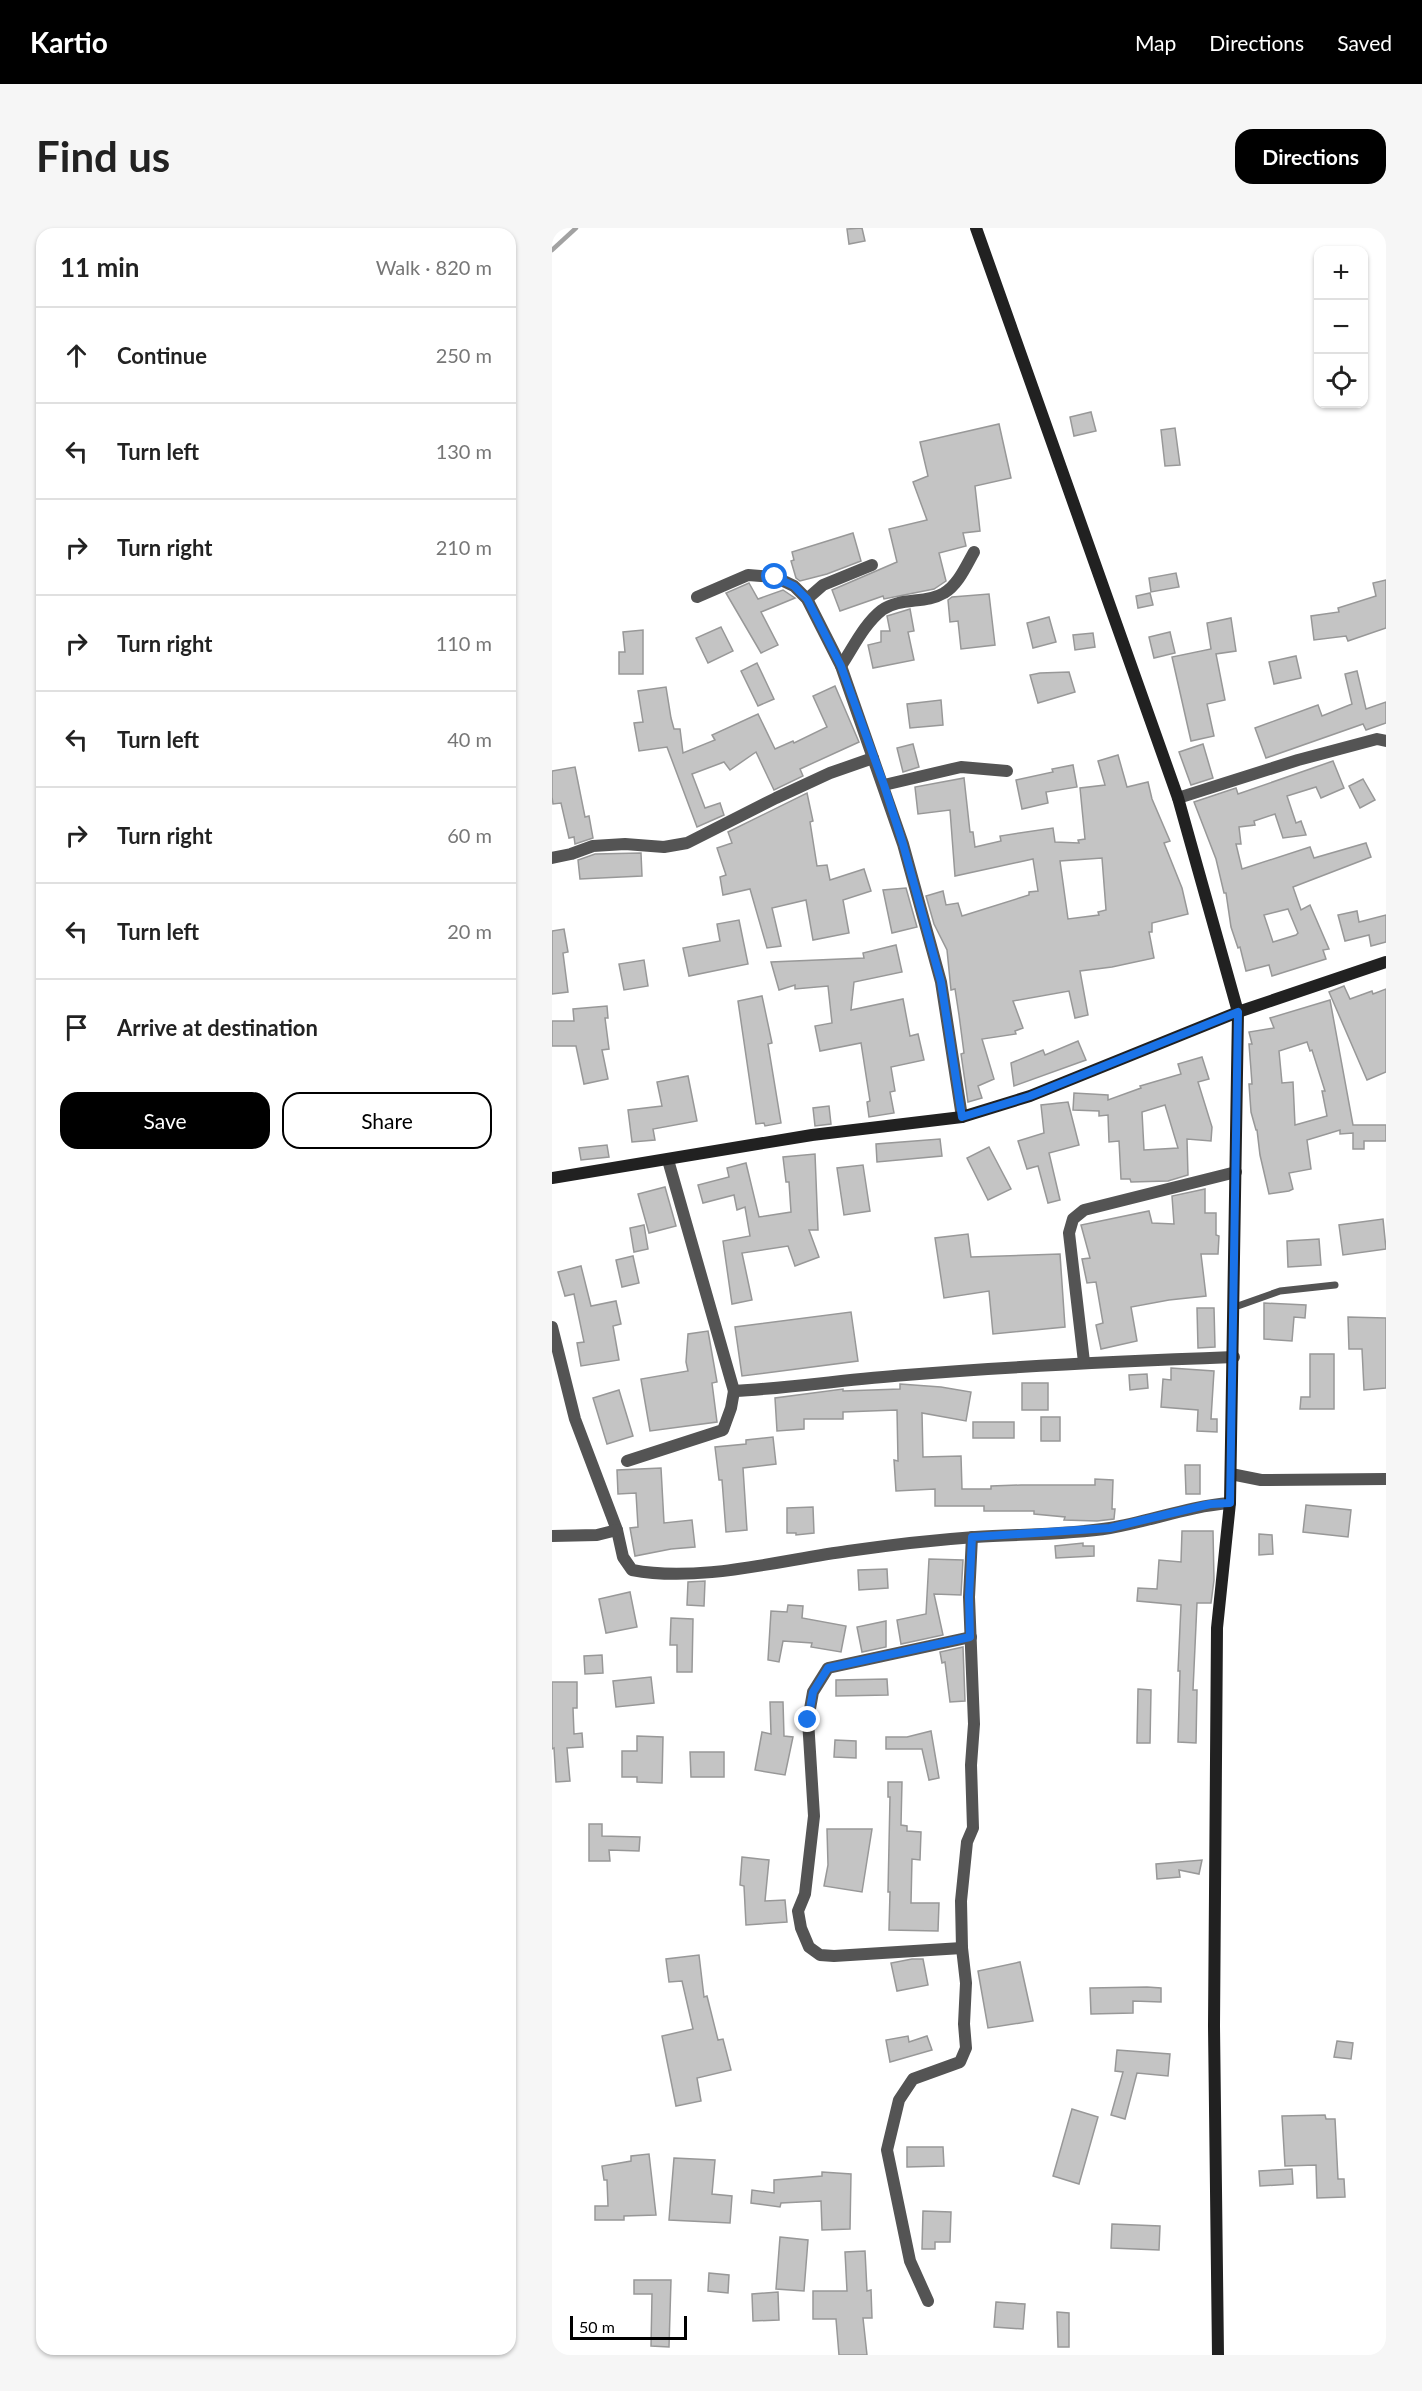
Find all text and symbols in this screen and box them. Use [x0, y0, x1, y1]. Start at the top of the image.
text: Kartio [30, 25, 108, 59]
text: Map [1135, 30, 1176, 55]
text: Directions [1209, 30, 1304, 55]
text: Saved [1337, 30, 1392, 55]
button: Directions [1235, 129, 1386, 184]
text: Find us [36, 131, 170, 181]
map controls [1314, 246, 1368, 408]
button: + [1314, 246, 1368, 300]
text: 11 min [60, 251, 140, 283]
text: Walk · 820 m [376, 255, 492, 279]
button: − [1314, 300, 1368, 354]
icon: ahead [60, 339, 93, 372]
text: Continue [117, 342, 207, 369]
text: 250 m [436, 343, 492, 367]
button: locate [1314, 354, 1368, 408]
icon: left [60, 435, 93, 468]
text: Turn left [117, 438, 199, 465]
text: 130 m [436, 439, 492, 463]
icon: right [60, 531, 93, 564]
text: Turn right [117, 534, 212, 561]
text: 210 m [436, 535, 492, 559]
route start [761, 563, 787, 589]
icon: right [60, 627, 93, 660]
text: Turn right [117, 630, 212, 657]
text: 110 m [436, 631, 492, 655]
icon: left [60, 723, 93, 756]
text: Turn left [117, 726, 199, 753]
text: 40 m [447, 727, 492, 751]
icon: right [60, 819, 93, 852]
text: Turn right [117, 822, 212, 849]
text: 60 m [447, 823, 492, 847]
icon: left [60, 915, 93, 948]
text: Turn left [117, 918, 199, 945]
text: 20 m [447, 919, 492, 943]
icon: arrive [60, 1011, 93, 1044]
text: Arrive at destination [117, 1014, 318, 1041]
button: Save [60, 1092, 270, 1149]
button: Share [282, 1092, 492, 1149]
route end [794, 1706, 820, 1732]
scale bar [570, 2313, 687, 2340]
text: 50 m [579, 2317, 615, 2336]

